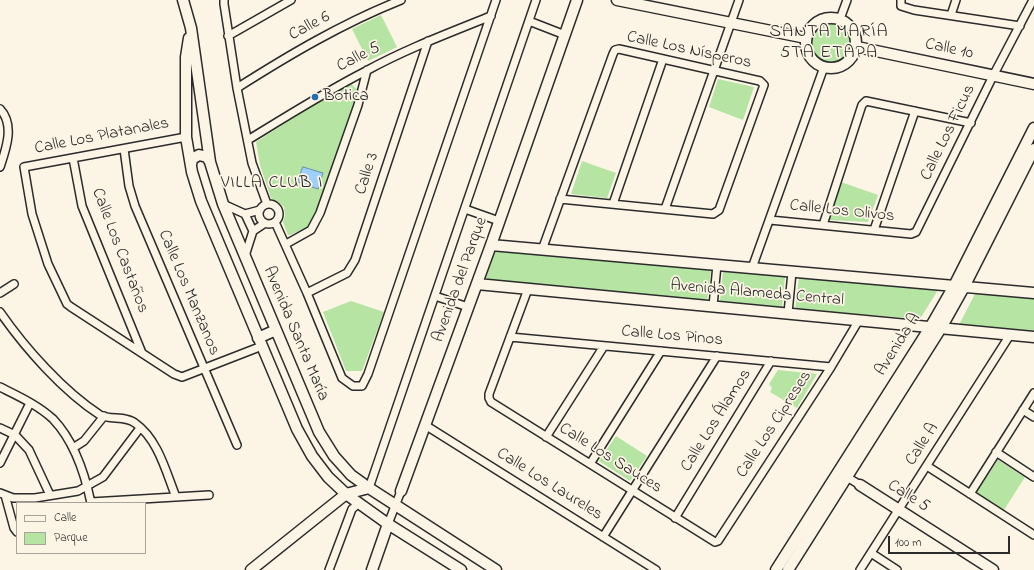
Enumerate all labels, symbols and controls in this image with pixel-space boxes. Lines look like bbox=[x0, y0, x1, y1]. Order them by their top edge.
street label: Calle 6 bbox=[286, 8, 334, 46]
district label: SANTA MARÍA 5TA ETAPA bbox=[770, 22, 888, 64]
street label: Calle Los Nísperos bbox=[625, 28, 753, 74]
street label: Calle 10 bbox=[923, 35, 975, 65]
street label: Calle 5 bbox=[334, 39, 384, 77]
street label: Calle Los Ficus bbox=[917, 82, 981, 184]
place label: Botica bbox=[323, 87, 369, 107]
marker: Botica bbox=[310, 92, 320, 102]
street label: Calle Los Platanales bbox=[33, 114, 171, 160]
street label: Calle 3 bbox=[352, 150, 384, 198]
district label: VILLA CLUB I bbox=[221, 173, 323, 195]
street label: Calle Los Castaños bbox=[86, 186, 152, 316]
street label: Calle Los Olivos bbox=[789, 196, 895, 228]
street label: Avenida del Parque bbox=[429, 215, 493, 345]
street label: Calle Los Manzanos bbox=[152, 227, 224, 359]
street label: Avenida Santa María bbox=[257, 264, 333, 404]
street label: Avenida Alameda Central bbox=[669, 276, 845, 312]
street label: Avenida A bbox=[872, 310, 926, 380]
street label: Calle Los Pinos bbox=[620, 322, 724, 352]
street label: Calle Los Álamos bbox=[677, 366, 757, 476]
street label: Calle Los Cipreses bbox=[733, 368, 817, 482]
street label: Calle Los Sauces bbox=[555, 419, 665, 499]
street label: Calle A bbox=[902, 420, 944, 470]
street label: Calle Los Laureles bbox=[492, 444, 606, 526]
street label: Calle 5 bbox=[883, 476, 933, 518]
legend bbox=[16, 502, 146, 554]
text: Calle bbox=[54, 509, 76, 527]
scale bar bbox=[890, 528, 1012, 554]
text: Parque bbox=[54, 529, 88, 547]
text: 100 m bbox=[895, 534, 922, 552]

